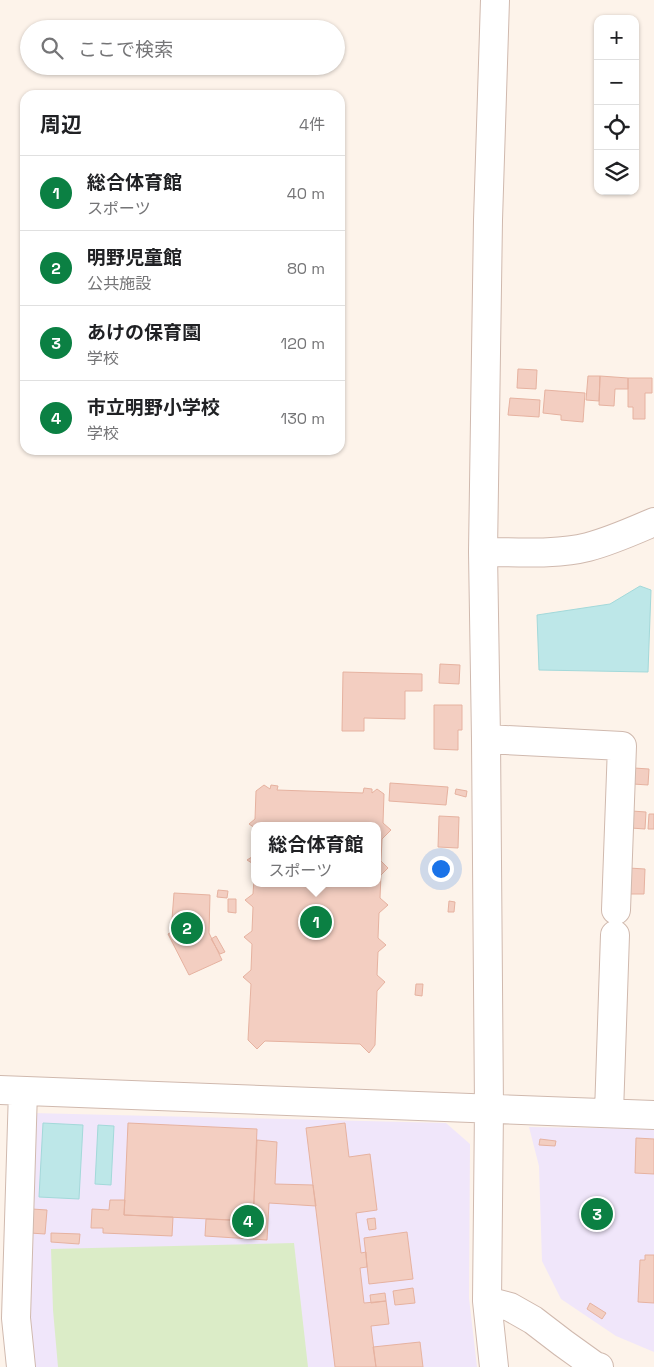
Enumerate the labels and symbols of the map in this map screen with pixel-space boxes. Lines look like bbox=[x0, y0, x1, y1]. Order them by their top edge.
your location bbox=[428, 856, 454, 882]
pin: 1 bbox=[300, 903, 332, 941]
pin: 2 bbox=[171, 909, 203, 947]
pin: 3 bbox=[581, 1195, 613, 1233]
pin: 4 bbox=[232, 1202, 264, 1240]

